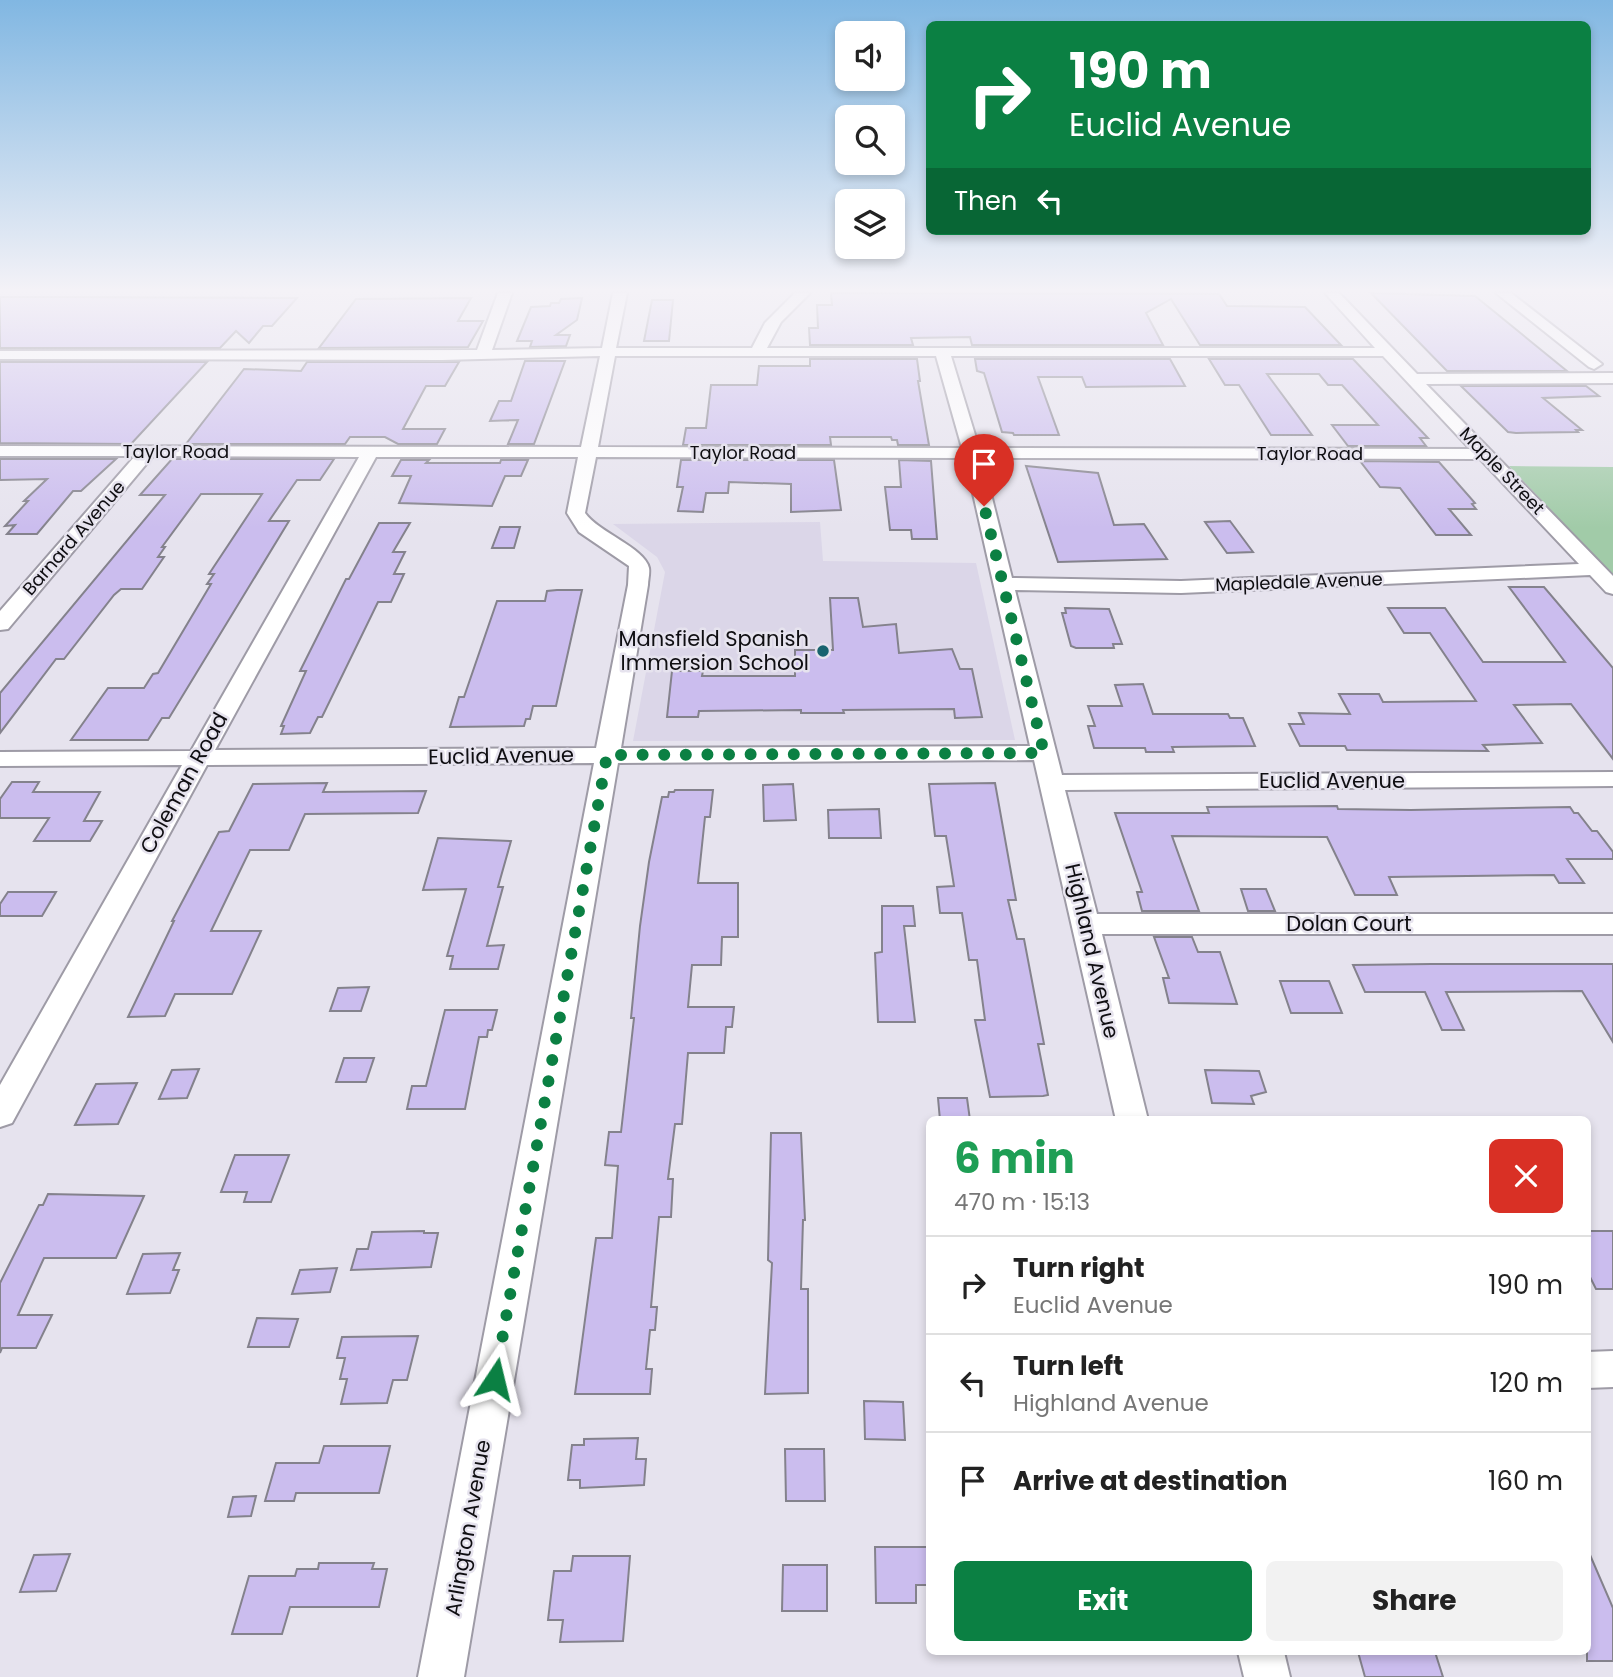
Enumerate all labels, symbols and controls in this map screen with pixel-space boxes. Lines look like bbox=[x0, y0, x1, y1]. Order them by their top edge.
map controls bbox=[835, 21, 905, 259]
button: sound bbox=[835, 21, 905, 91]
text: 190 m bbox=[1069, 37, 1212, 105]
icon: right bbox=[954, 49, 1045, 140]
text: Euclid Avenue bbox=[1069, 102, 1291, 147]
button: search bbox=[835, 105, 905, 175]
icon: left bbox=[1031, 182, 1069, 220]
text: Then bbox=[954, 183, 1017, 219]
button: layers bbox=[835, 189, 905, 259]
street label: Maple Street bbox=[1454, 421, 1551, 520]
pin bbox=[954, 434, 1014, 506]
street label: Taylor Road bbox=[123, 439, 229, 464]
street label: Taylor Road bbox=[690, 440, 796, 465]
street label: Taylor Road bbox=[1257, 441, 1363, 466]
icon: arrive bbox=[965, 445, 1003, 483]
street label: Barnard Avenue bbox=[17, 475, 131, 601]
street label: Mapledale Avenue bbox=[1215, 566, 1383, 597]
place label: Mansfield Spanish Immersion School bbox=[619, 624, 809, 677]
marker: Mansfield Spanish Immersion School bbox=[815, 643, 831, 659]
street label: Coleman Road bbox=[133, 707, 234, 859]
street label: Euclid Avenue bbox=[428, 740, 574, 771]
street label: Euclid Avenue bbox=[1259, 766, 1405, 795]
street label: Highland Avenue bbox=[1058, 861, 1127, 1041]
street label: Dolan Court bbox=[1286, 909, 1412, 938]
text: 6 min bbox=[954, 1129, 1075, 1188]
button: close bbox=[1489, 1139, 1563, 1213]
text: 470 m · 15:13 bbox=[954, 1186, 1090, 1218]
text: Turn right bbox=[1013, 1250, 1145, 1286]
icon: right bbox=[954, 1266, 992, 1304]
text: 190 m bbox=[1488, 1267, 1563, 1303]
text: Euclid Avenue bbox=[1013, 1289, 1173, 1321]
position arrow bbox=[458, 1342, 532, 1416]
text: Turn left bbox=[1013, 1348, 1124, 1384]
icon: left bbox=[954, 1364, 992, 1402]
text: 120 m bbox=[1490, 1365, 1563, 1401]
text: Highland Avenue bbox=[1013, 1387, 1209, 1419]
street label: Arlington Avenue bbox=[438, 1437, 497, 1619]
icon: arrive bbox=[954, 1462, 992, 1500]
text: Arrive at destination bbox=[1013, 1463, 1288, 1499]
text: 160 m bbox=[1488, 1463, 1563, 1499]
button: Exit bbox=[954, 1561, 1252, 1641]
button: Share bbox=[1266, 1561, 1563, 1641]

